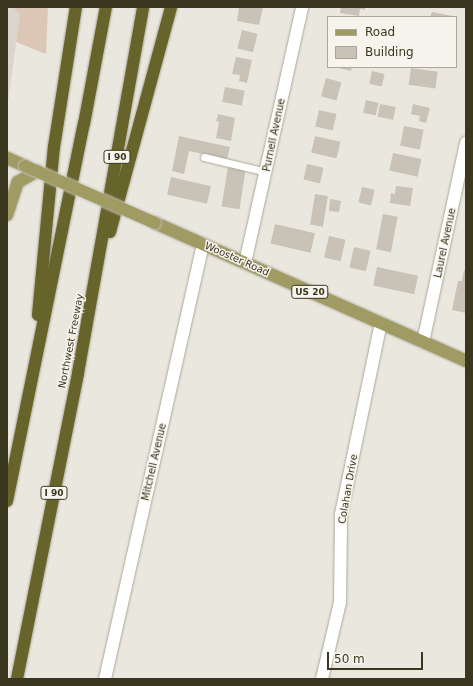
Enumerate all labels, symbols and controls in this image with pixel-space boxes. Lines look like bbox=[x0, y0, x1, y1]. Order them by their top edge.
legend bbox=[327, 16, 457, 68]
text: Road bbox=[365, 25, 395, 39]
text: Building bbox=[365, 45, 414, 59]
street label: Purnell Avenue bbox=[260, 97, 288, 173]
road number: I 90 bbox=[103, 150, 131, 164]
street label: Laurel Avenue bbox=[432, 207, 458, 279]
street label: Wooster Road bbox=[203, 239, 271, 279]
road number: US 20 bbox=[291, 285, 329, 299]
street label: Northwest Freeway bbox=[56, 293, 86, 389]
street label: Mitchell Avenue bbox=[139, 422, 169, 502]
street label: Colahan Drive bbox=[336, 453, 360, 525]
road number: I 90 bbox=[40, 486, 68, 500]
scale bar bbox=[329, 644, 425, 670]
text: 50 m bbox=[334, 652, 365, 666]

